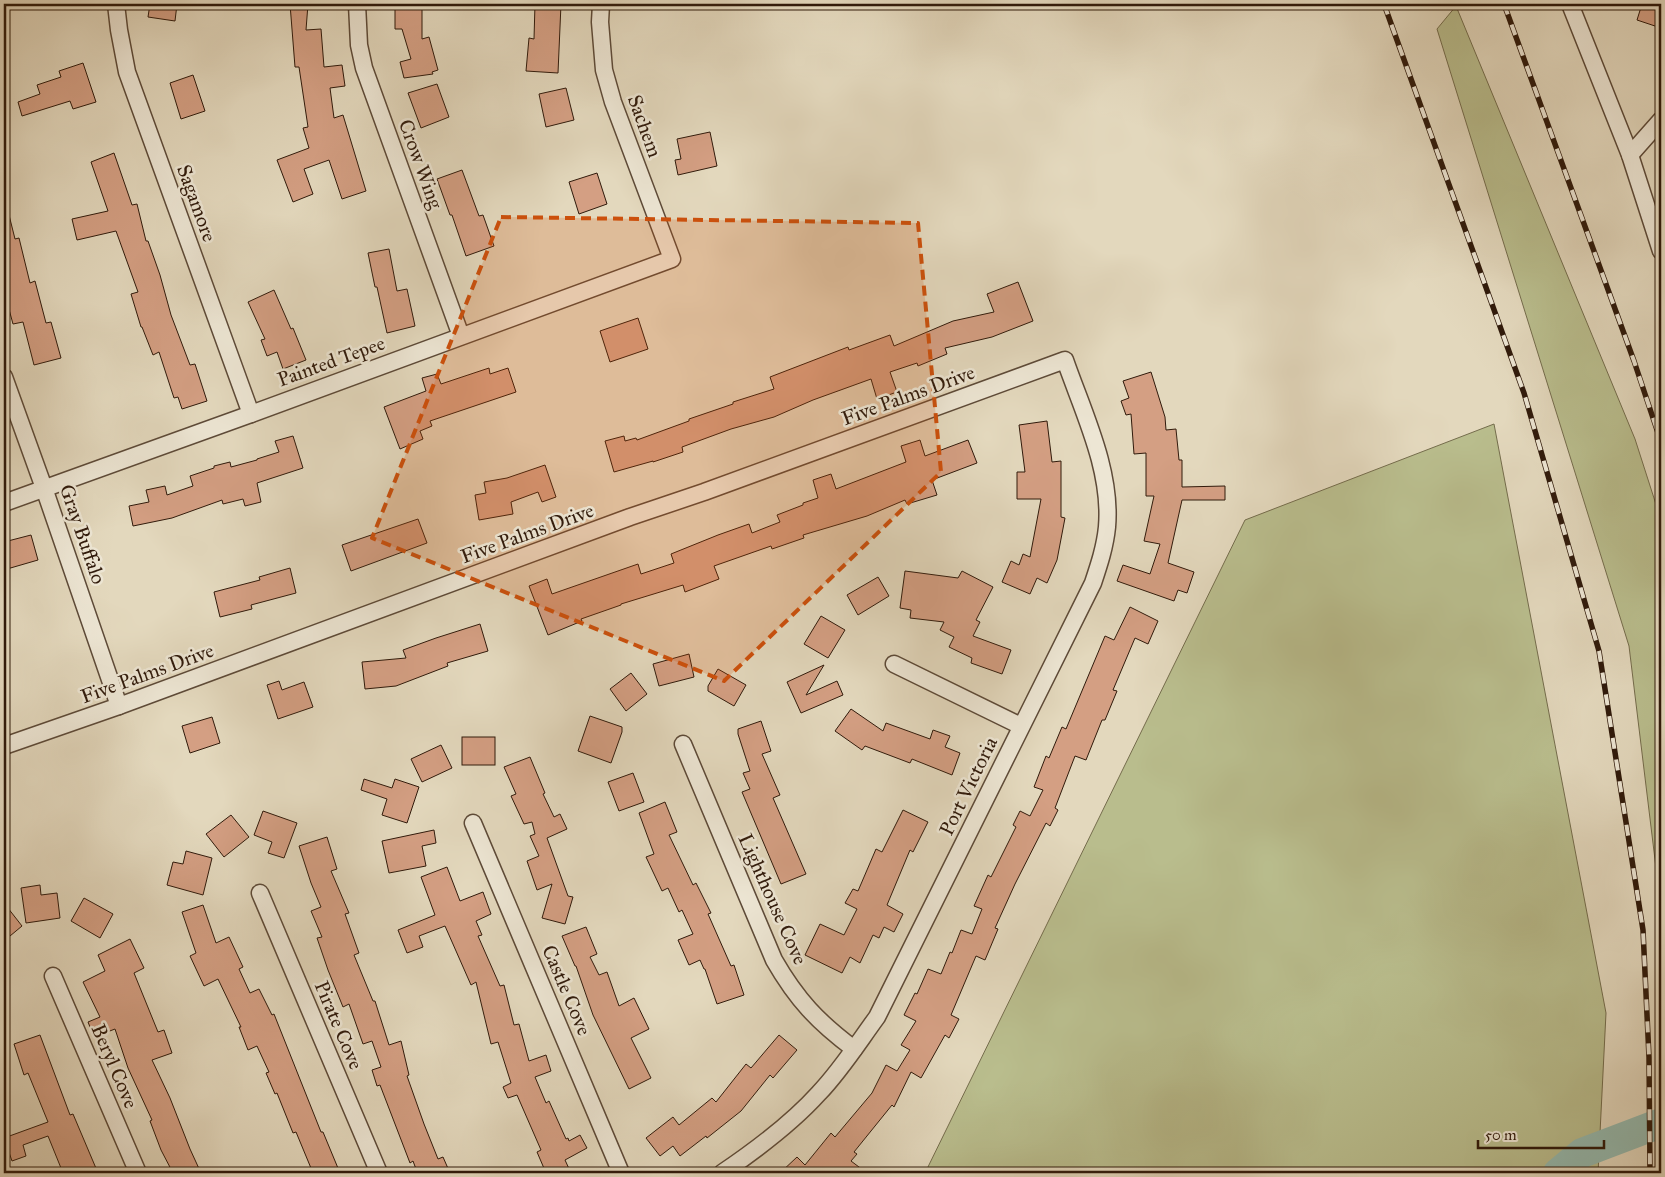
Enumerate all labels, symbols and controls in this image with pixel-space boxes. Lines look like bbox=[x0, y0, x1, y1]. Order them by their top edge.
street label: Sachem bbox=[623, 92, 667, 161]
street label: Crow Wing bbox=[393, 116, 448, 213]
street label: Sagamore bbox=[171, 161, 222, 245]
street label: Painted Tepee bbox=[274, 330, 388, 392]
street label: Five Palms Drive bbox=[838, 360, 978, 430]
street label: Gray Buffalo bbox=[55, 481, 111, 587]
street label: Five Palms Drive bbox=[457, 498, 597, 568]
street label: Five Palms Drive bbox=[77, 638, 217, 708]
street label: Port Victoria bbox=[934, 732, 1002, 839]
street label: Lighthouse Cove bbox=[732, 830, 813, 969]
street label: Castle Cove bbox=[537, 941, 597, 1039]
street label: Pirate Cove bbox=[310, 977, 368, 1073]
street label: Beryl Cove bbox=[86, 1020, 144, 1112]
scale bar bbox=[1478, 1117, 1604, 1149]
text: 50 m bbox=[1485, 1126, 1517, 1144]

